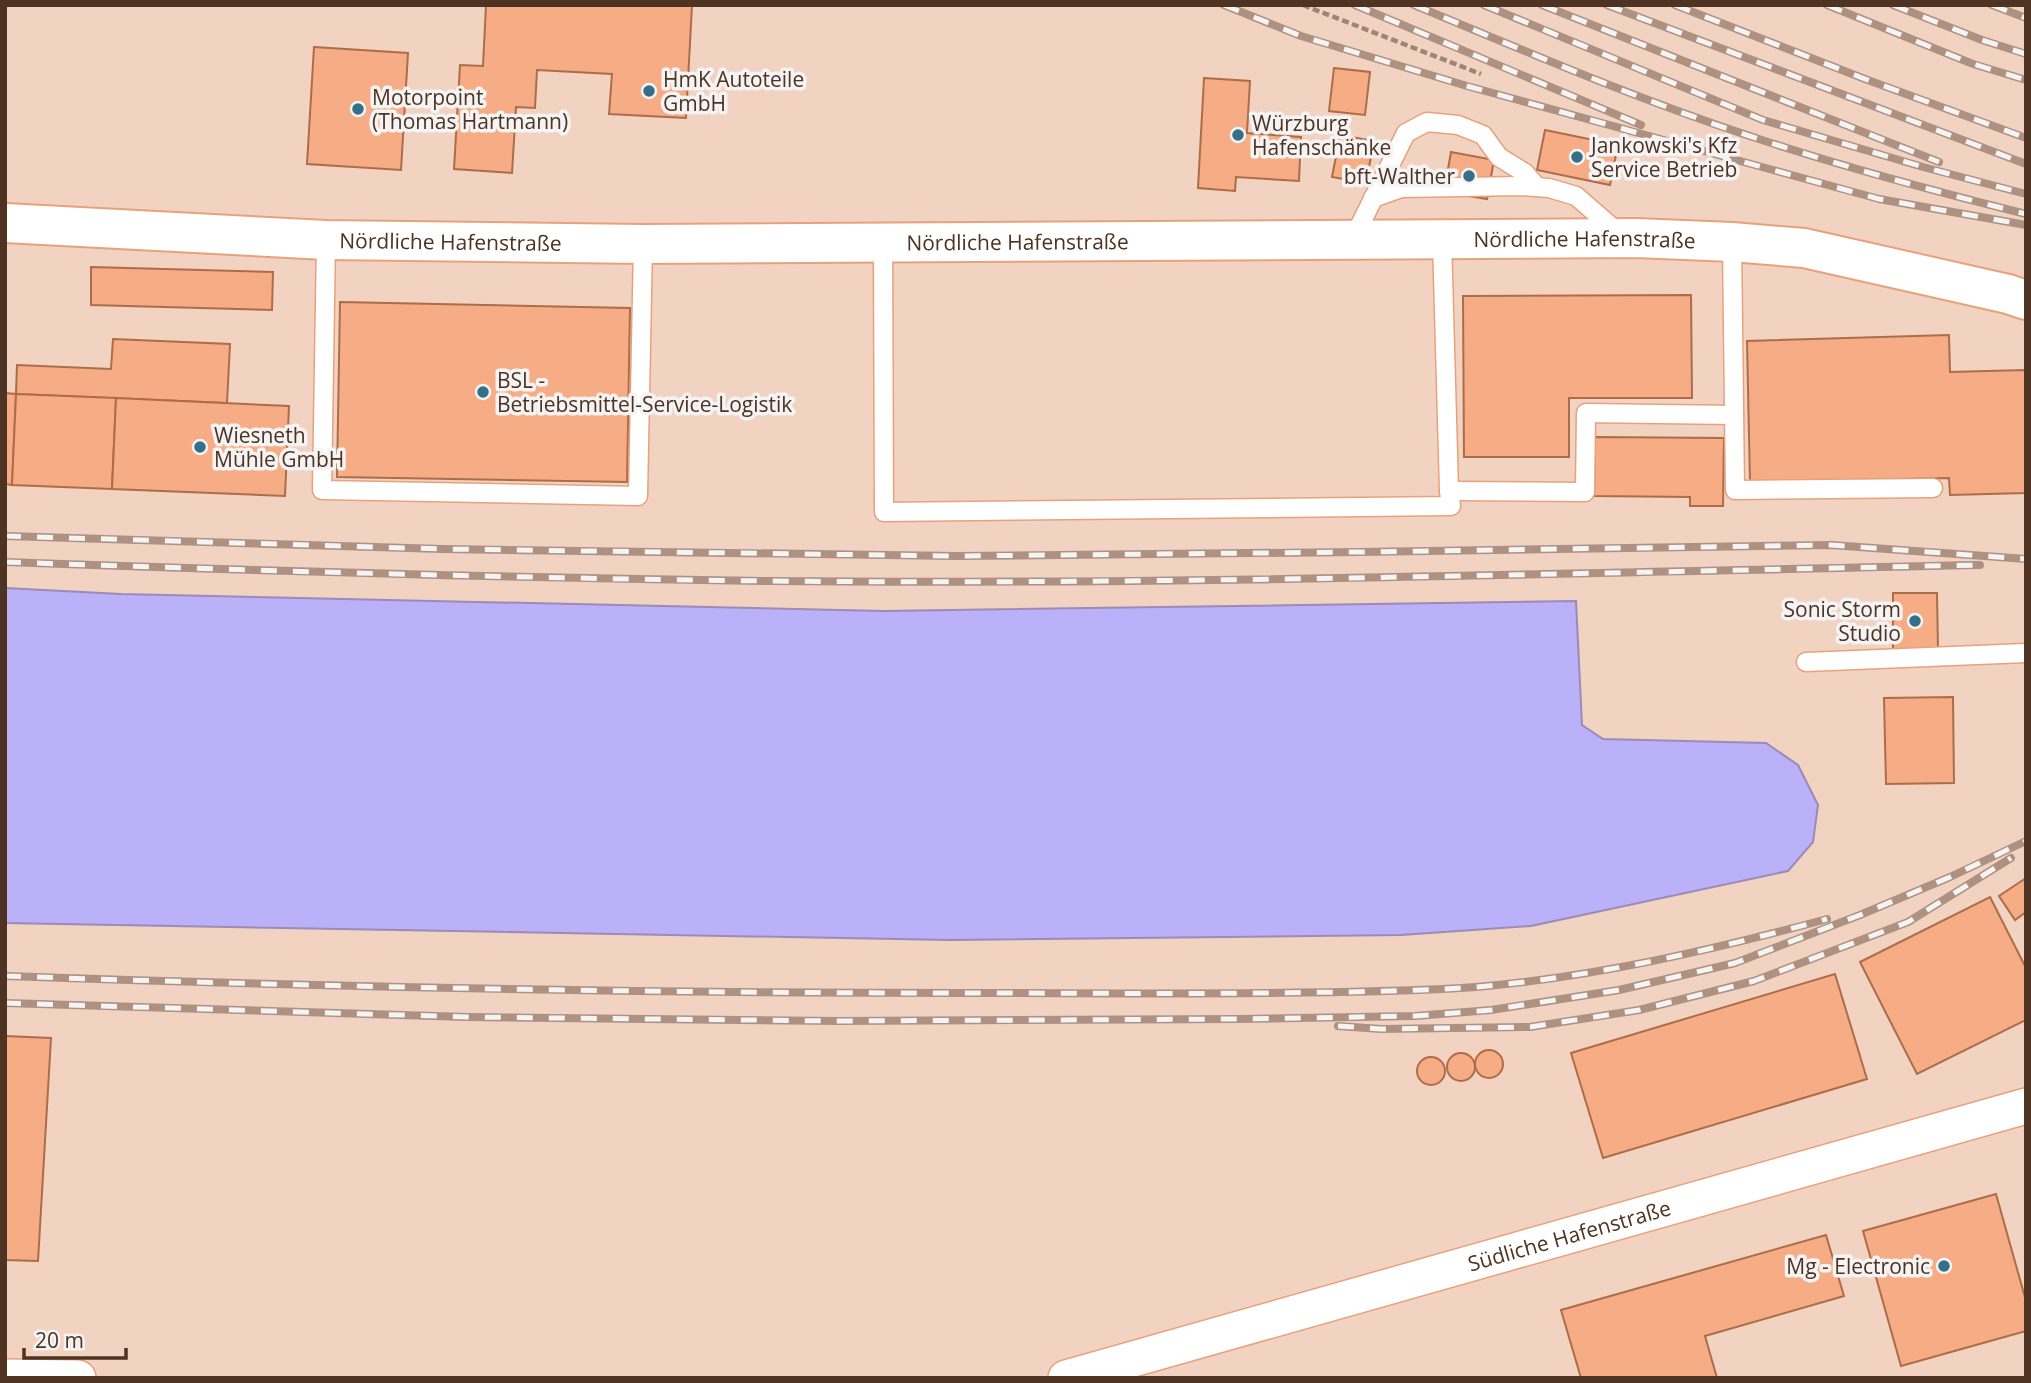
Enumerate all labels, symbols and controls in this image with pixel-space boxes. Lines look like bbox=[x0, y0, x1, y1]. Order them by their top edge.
place label: HmK Autoteile GmbH bbox=[663, 65, 804, 117]
place label: Motorpoint (Thomas Hartmann) bbox=[372, 83, 568, 135]
marker: HmK Autoteile GmbH bbox=[641, 83, 657, 99]
marker: Motorpoint (Thomas Hartmann) bbox=[350, 101, 366, 117]
place label: Würzburg Hafenschänke bbox=[1252, 109, 1391, 161]
marker: Würzburg Hafenschänke bbox=[1230, 127, 1246, 143]
place label: Jankowski's Kfz Service Betrieb bbox=[1589, 131, 1737, 183]
marker: Jankowski's Kfz Service Betrieb bbox=[1569, 149, 1585, 165]
place label: bft-Walther bbox=[1344, 162, 1455, 190]
marker: bft-Walther bbox=[1461, 168, 1477, 184]
street label: Nördliche Hafenstraße bbox=[1473, 224, 1696, 254]
street label: Nördliche Hafenstraße bbox=[339, 226, 562, 257]
street label: Nördliche Hafenstraße bbox=[906, 227, 1129, 256]
place label: BSL - Betriebsmittel-Service-Logistik bbox=[497, 366, 792, 418]
marker: BSL - Betriebsmittel-Service-Logistik bbox=[475, 384, 491, 400]
place label: Wiesneth Mühle GmbH bbox=[214, 421, 344, 473]
marker: Wiesneth Mühle GmbH bbox=[192, 439, 208, 455]
place label: Sonic Storm Studio bbox=[1784, 595, 1901, 647]
marker: Sonic Storm Studio bbox=[1907, 613, 1923, 629]
street label: Südliche Hafenstraße bbox=[1465, 1193, 1674, 1277]
place label: Mg - Electronic bbox=[1786, 1252, 1930, 1280]
marker: Mg - Electronic bbox=[1936, 1258, 1952, 1274]
scale bar bbox=[24, 1316, 126, 1360]
text: 20 m bbox=[35, 1326, 84, 1354]

